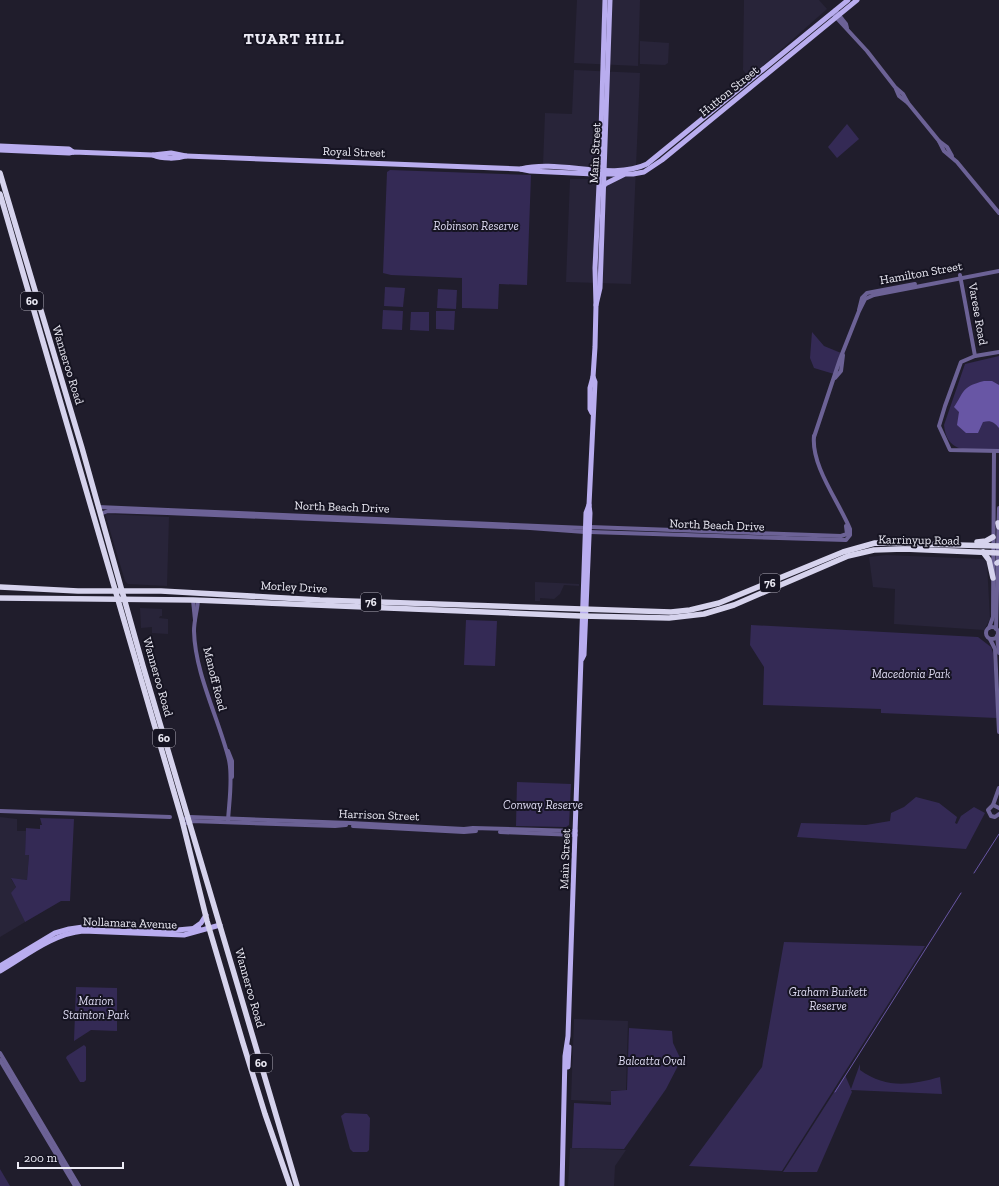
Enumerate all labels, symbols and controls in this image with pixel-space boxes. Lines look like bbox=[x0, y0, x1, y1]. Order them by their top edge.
district label: TUART HILL bbox=[243, 29, 345, 48]
street label: Hutton Street bbox=[697, 63, 762, 119]
street label: Main Street bbox=[586, 122, 604, 184]
street label: Royal Street bbox=[322, 144, 386, 160]
park label: Robinson Reserve bbox=[433, 219, 519, 233]
street label: Hamilton Street bbox=[879, 259, 964, 287]
street label: Varese Road bbox=[965, 281, 990, 347]
road number: 60 bbox=[21, 292, 43, 310]
street label: Wanneroo Road bbox=[49, 324, 87, 407]
street label: North Beach Drive bbox=[294, 498, 390, 516]
street label: North Beach Drive bbox=[669, 516, 765, 534]
street label: Karrinyup Road bbox=[878, 532, 960, 548]
road number: 76 bbox=[760, 574, 780, 592]
street label: Morley Drive bbox=[260, 578, 328, 596]
road number: 76 bbox=[361, 593, 381, 611]
street label: Wanneroo Road bbox=[140, 636, 176, 719]
street label: Manoff Road bbox=[200, 646, 230, 713]
park label: Macedonia Park bbox=[872, 667, 951, 681]
road number: 60 bbox=[153, 729, 175, 747]
park label: Conway Reserve bbox=[503, 798, 583, 812]
street label: Harrison Street bbox=[338, 807, 420, 823]
street label: Main Street bbox=[557, 828, 573, 890]
street label: Nollamara Avenue bbox=[83, 914, 178, 932]
street label: Wanneroo Road bbox=[232, 947, 268, 1030]
park label: Graham Burkett Reserve bbox=[789, 985, 867, 1013]
park label: Marion Stainton Park bbox=[63, 994, 130, 1022]
road number: 60 bbox=[250, 1054, 272, 1072]
park label: Balcatta Oval bbox=[618, 1054, 686, 1068]
scale bar bbox=[18, 1144, 123, 1170]
text: 200 m bbox=[24, 1151, 58, 1165]

